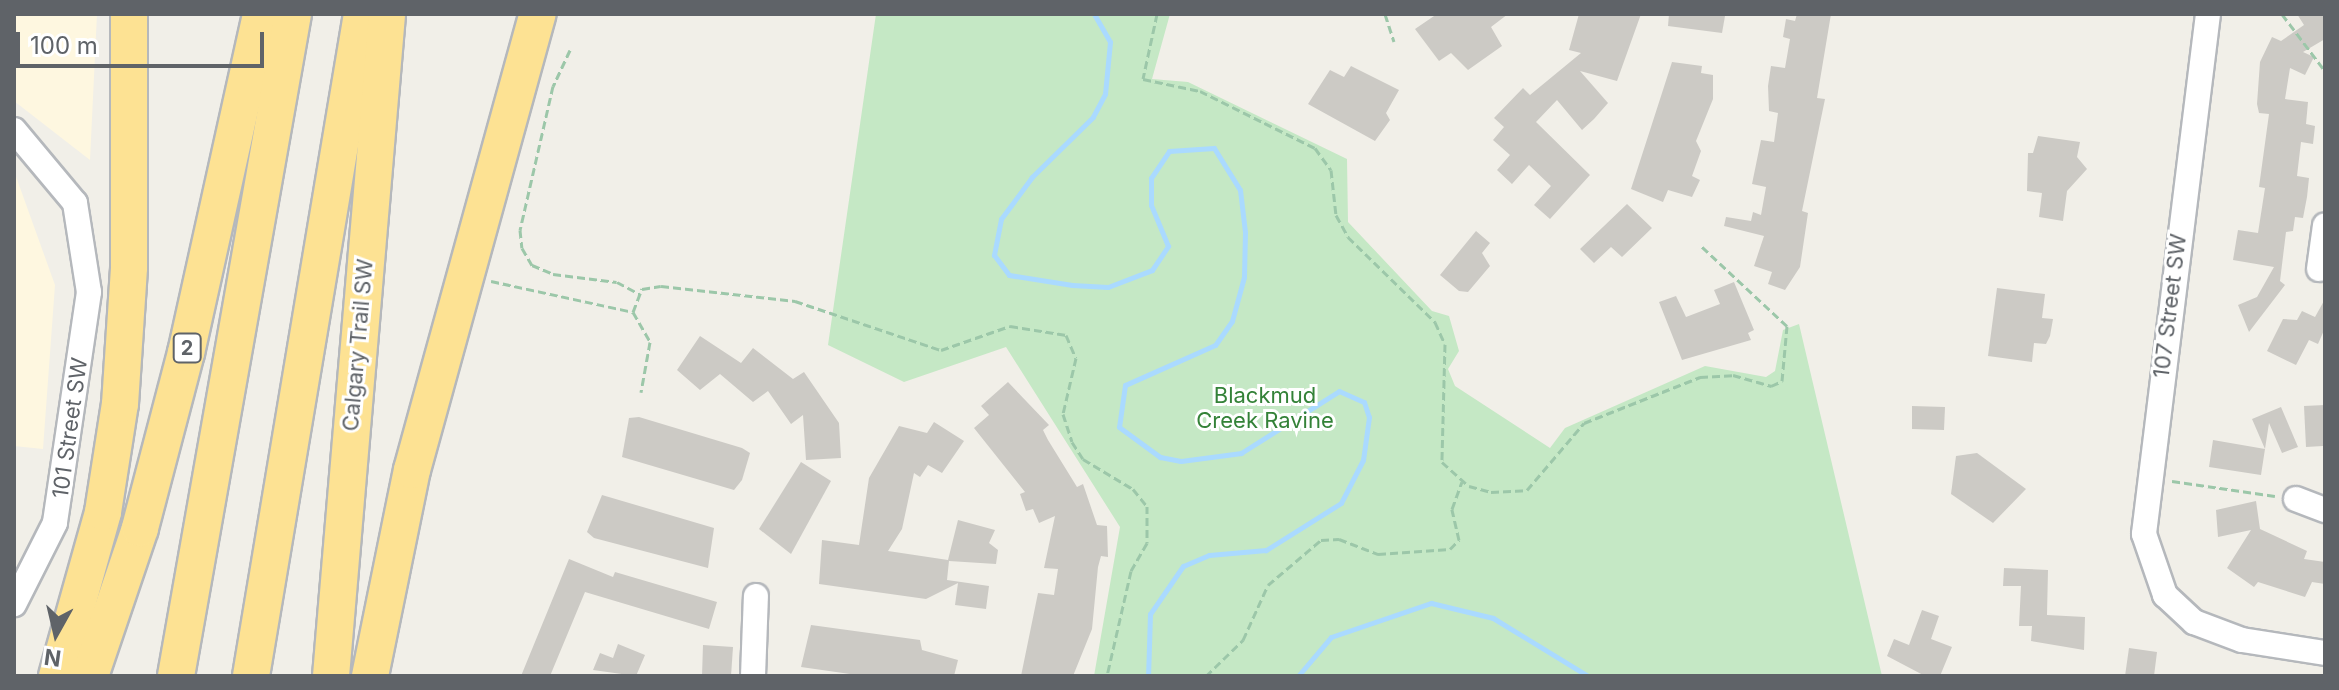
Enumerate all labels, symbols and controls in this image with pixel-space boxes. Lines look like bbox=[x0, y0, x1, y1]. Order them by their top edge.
scale bar bbox=[20, 16, 268, 66]
text: 100 m bbox=[30, 31, 98, 60]
street label: 107 Street SW bbox=[2148, 232, 2192, 380]
street label: Calgary Trail SW bbox=[337, 258, 379, 432]
road number: 2 bbox=[171, 332, 203, 364]
street label: 101 Street SW bbox=[47, 356, 93, 500]
park label: Blackmud Creek Ravine bbox=[1196, 382, 1334, 434]
north arrow bbox=[16, 594, 96, 674]
text: N bbox=[43, 644, 63, 672]

